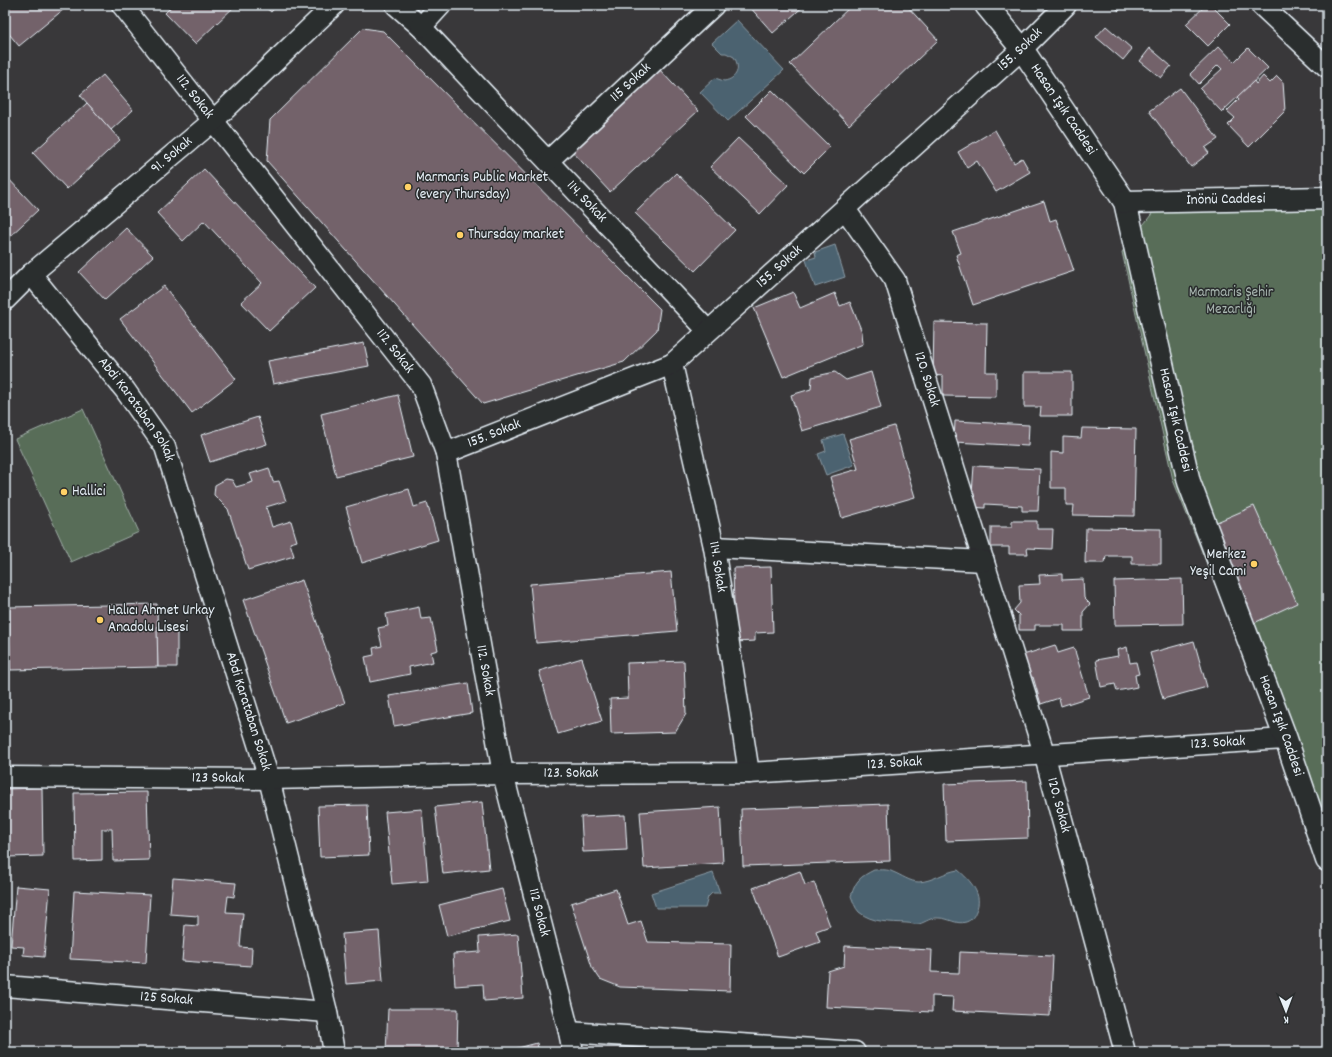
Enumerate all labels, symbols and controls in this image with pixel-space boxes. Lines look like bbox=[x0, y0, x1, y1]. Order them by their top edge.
street label: 155. Sokak bbox=[993, 23, 1048, 77]
street label: 115 Sokak bbox=[605, 58, 657, 108]
street label: Hasan Işık Caddesi bbox=[1024, 59, 1102, 160]
street label: 112. Sokak bbox=[170, 70, 219, 124]
street label: 91. Sokak bbox=[146, 131, 198, 180]
place label: Marmaris Public Market (every Thursday) bbox=[416, 167, 548, 206]
street label: 114. Sokak bbox=[561, 176, 612, 228]
marker: Marmaris Public Market (every Thursday) bbox=[403, 182, 413, 192]
street label: İnönü Caddesi bbox=[1186, 188, 1266, 212]
place label: Thursday market bbox=[468, 224, 564, 246]
marker: Thursday market bbox=[455, 230, 465, 240]
street label: 155. Sokak bbox=[752, 240, 808, 294]
park label: Marmaris Şehir Mezarlığı bbox=[1189, 282, 1274, 321]
street label: 112. Sokak bbox=[370, 324, 419, 379]
street label: 120. Sokak bbox=[907, 349, 945, 410]
street label: Abdi Karataban Sokak bbox=[92, 353, 180, 465]
street label: Hasan Işık Caddesi bbox=[1152, 366, 1197, 475]
street label: 155. Sokak bbox=[464, 413, 524, 454]
place label: Hallici bbox=[72, 481, 106, 503]
marker: Hallici bbox=[59, 487, 69, 497]
street label: 114. Sokak bbox=[702, 539, 732, 594]
place label: Merkez Yeşil Cami bbox=[1190, 544, 1246, 583]
marker: Merkez Yeşil Cami bbox=[1249, 559, 1259, 569]
place label: Halıcı Ahmet Urkay Anadolu Lisesi bbox=[108, 600, 215, 639]
marker: Halıcı Ahmet Urkay Anadolu Lisesi bbox=[95, 615, 105, 625]
street label: 112. Sokak bbox=[469, 643, 500, 698]
street label: Abdi Karataban Sokak bbox=[219, 649, 277, 774]
street label: Hasan Işık Caddesi bbox=[1252, 672, 1309, 780]
street label: 123. Sokak bbox=[1190, 731, 1246, 756]
street label: 123. Sokak bbox=[866, 751, 923, 776]
street label: 123. Sokak bbox=[543, 763, 599, 785]
street label: 123 Sokak bbox=[192, 767, 244, 790]
street label: 120. Sokak bbox=[1040, 775, 1076, 836]
street label: 112 Sokak bbox=[522, 886, 555, 939]
street label: 125 Sokak bbox=[139, 986, 194, 1012]
north arrow bbox=[1266, 991, 1306, 1031]
text: K bbox=[1283, 1011, 1289, 1027]

